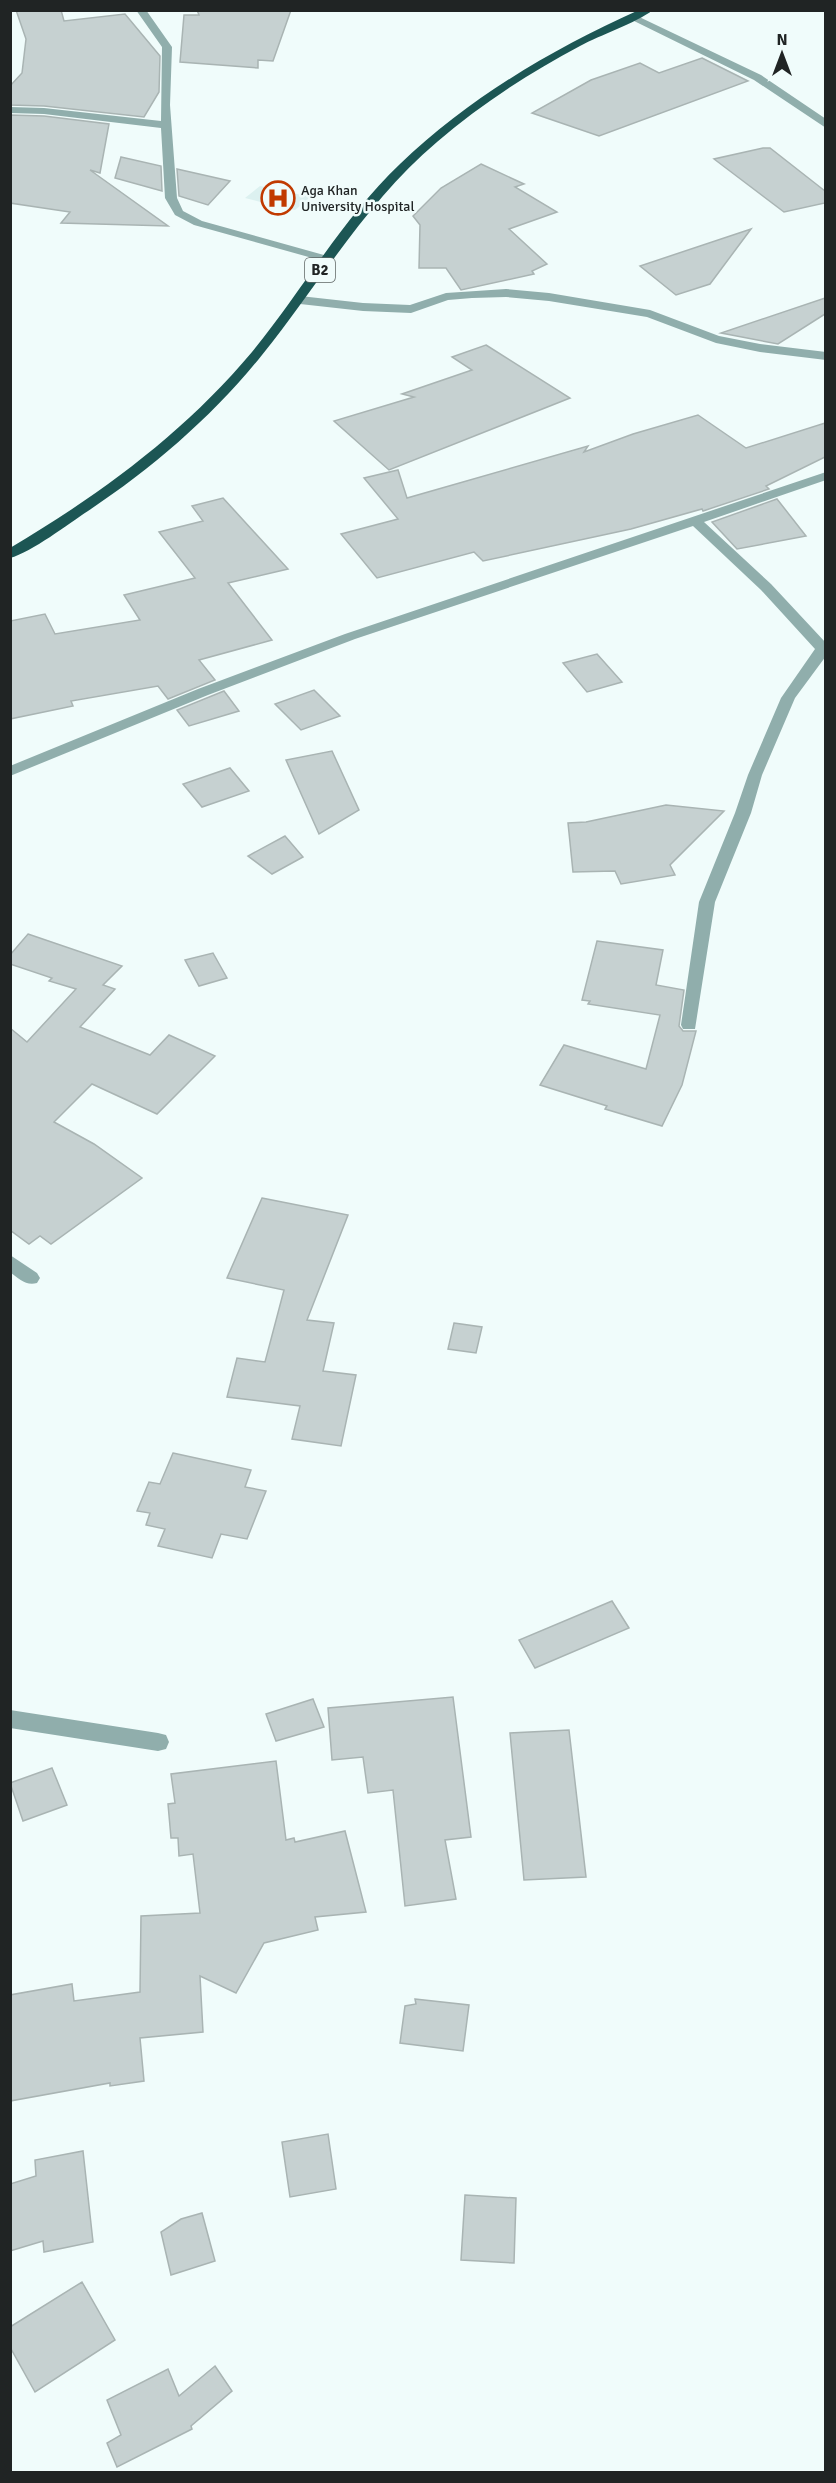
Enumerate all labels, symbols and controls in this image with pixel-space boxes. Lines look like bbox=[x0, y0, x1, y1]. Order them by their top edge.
north arrow bbox=[752, 24, 812, 84]
text: N bbox=[776, 30, 788, 50]
hospital icon: Aga Khan University Hospital bbox=[260, 180, 296, 216]
place label: Aga Khan University Hospital bbox=[301, 182, 415, 215]
road number: B2 bbox=[305, 258, 335, 282]

